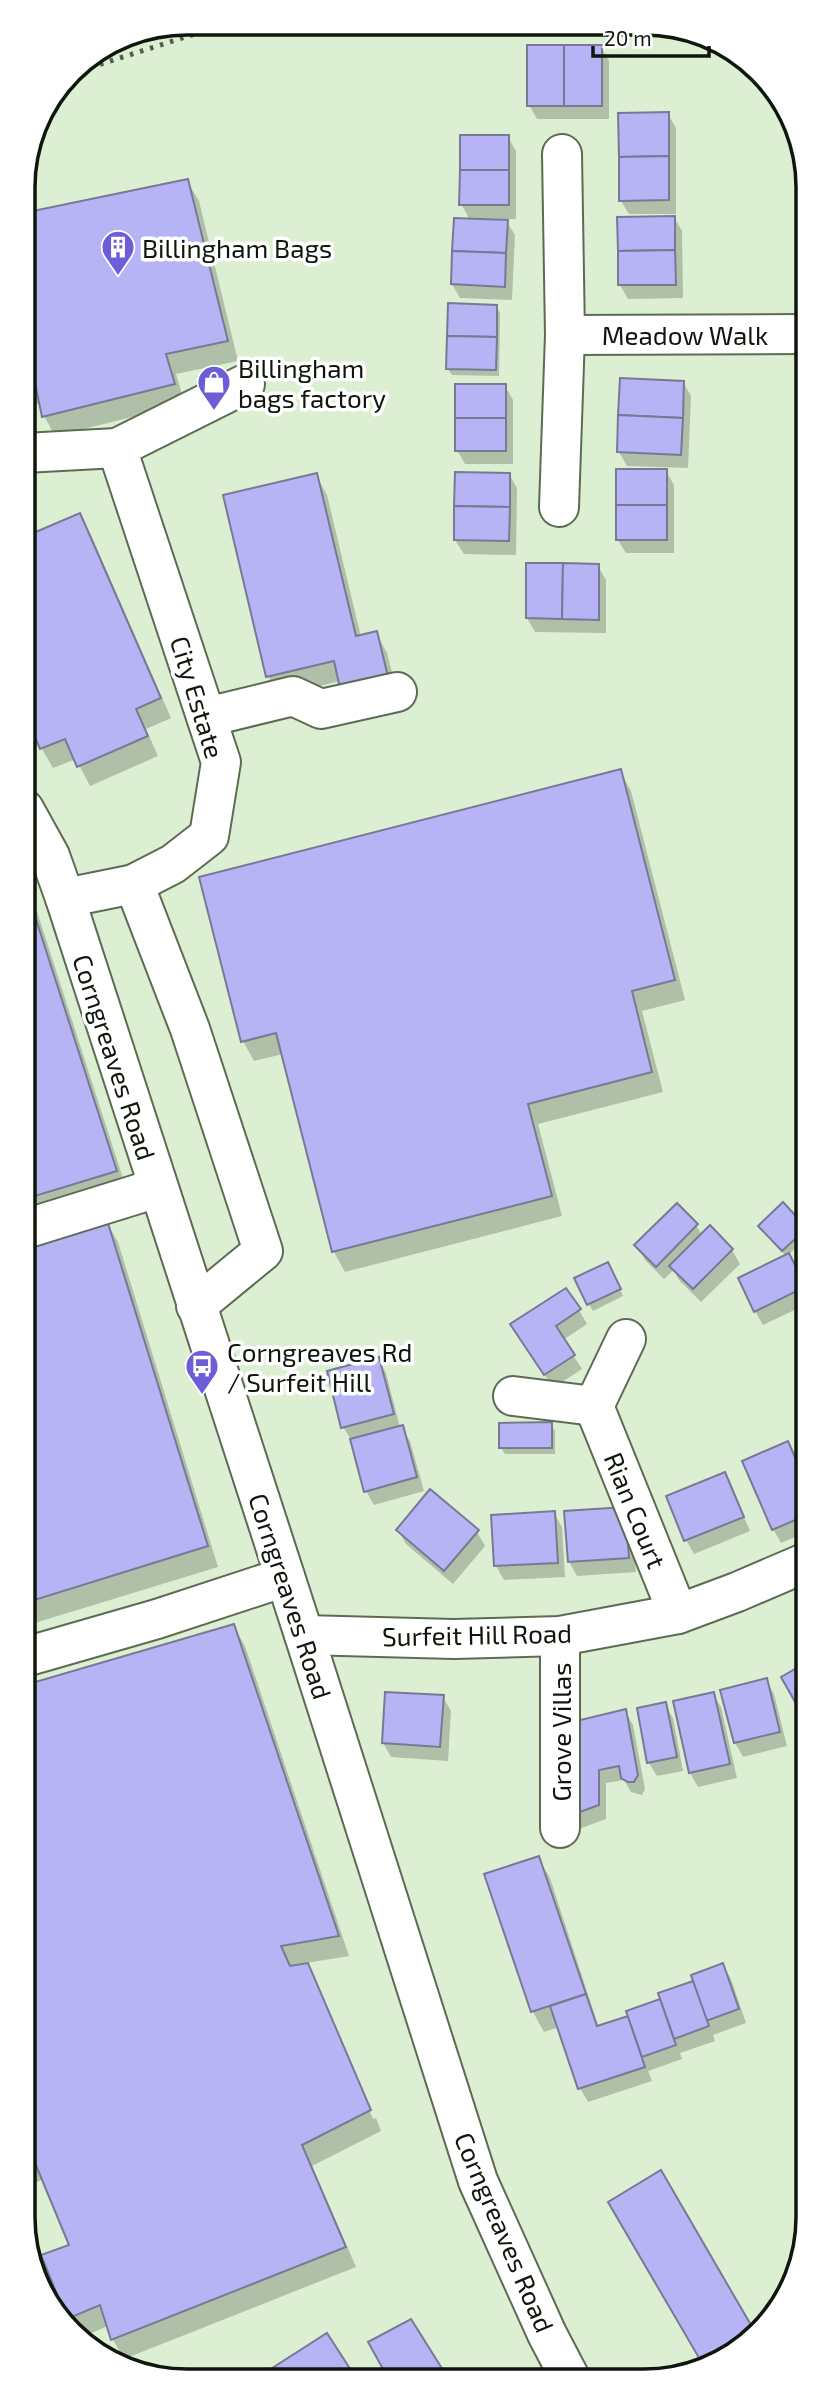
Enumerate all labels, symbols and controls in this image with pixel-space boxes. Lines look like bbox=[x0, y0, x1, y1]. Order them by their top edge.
scale bar bbox=[593, 14, 708, 58]
text: 20 m bbox=[604, 25, 652, 50]
building icon: Billingham Bags bbox=[99, 228, 137, 277]
place label: Billingham Bags bbox=[142, 232, 332, 263]
street label: Meadow Walk bbox=[602, 319, 768, 350]
place label: Billingham bags factory bbox=[238, 352, 386, 413]
shop icon: Billingham bags factory bbox=[195, 363, 233, 412]
street label: City Estate bbox=[165, 632, 231, 762]
street label: Corngreaves Road bbox=[67, 950, 163, 1164]
place label: Corngreaves Rd / Surfeit Hill bbox=[227, 1336, 413, 1397]
bus stop icon: Corngreaves Rd / Surfeit Hill bbox=[183, 1347, 221, 1396]
street label: Rian Court bbox=[599, 1447, 673, 1573]
street label: Corngreaves Road bbox=[243, 1489, 339, 1703]
street label: Surfeit Hill Road bbox=[382, 1617, 572, 1651]
street label: Grove Villas bbox=[545, 1663, 576, 1802]
street label: Corngreaves Road bbox=[449, 2127, 561, 2337]

